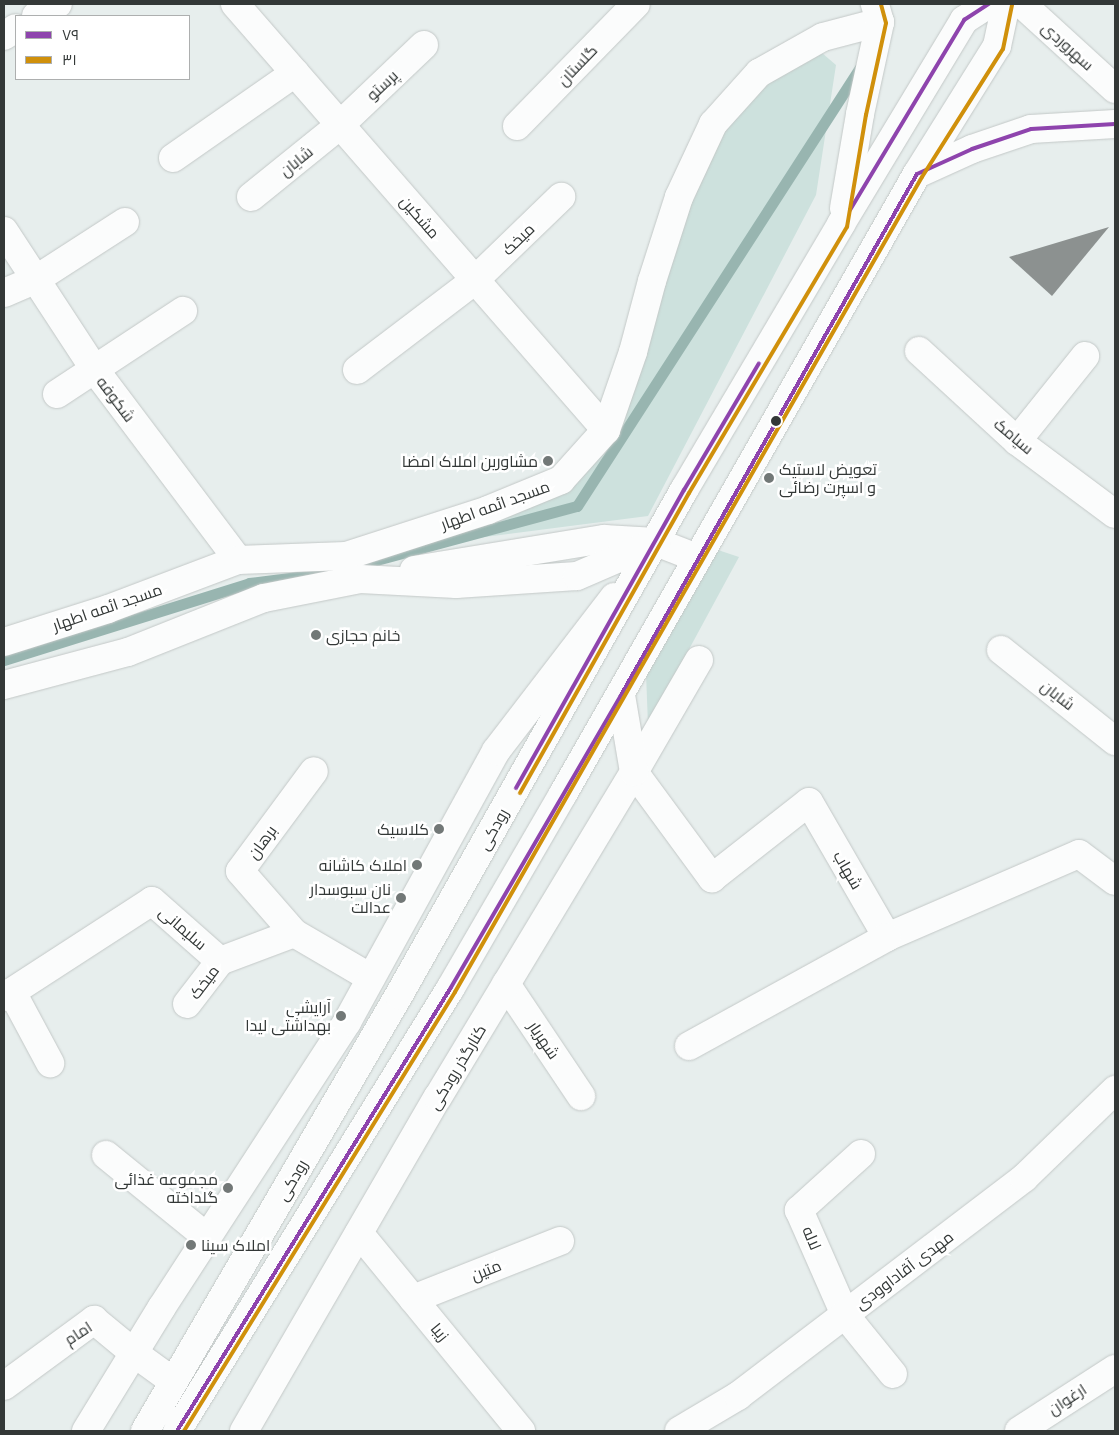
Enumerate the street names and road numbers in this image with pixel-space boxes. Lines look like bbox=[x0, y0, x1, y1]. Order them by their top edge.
street label: سهروردی bbox=[1038, 18, 1098, 74]
street label: گلستان bbox=[553, 41, 601, 89]
street label: پرستو bbox=[362, 66, 402, 104]
street label: شایان bbox=[275, 142, 317, 180]
street label: مشکین bbox=[396, 192, 444, 242]
street label: میخک bbox=[498, 219, 538, 259]
street label: شکوفه bbox=[93, 372, 139, 426]
street label: سیامک bbox=[990, 414, 1038, 458]
street label: مسجد ائمه اطهار bbox=[438, 476, 552, 534]
street label: مسجد ائمه اطهار bbox=[50, 579, 164, 635]
street label: شایان bbox=[1037, 676, 1079, 714]
street label: رودکی bbox=[474, 805, 512, 853]
street label: برهان bbox=[243, 821, 281, 863]
street label: شهاب bbox=[829, 847, 867, 893]
street label: سلیمانی bbox=[155, 902, 211, 954]
street label: میخک bbox=[185, 961, 223, 1003]
street label: شهریار bbox=[524, 1017, 564, 1063]
street label: کنارگذر رودکی bbox=[424, 1021, 490, 1113]
street label: رودکی bbox=[272, 1156, 312, 1204]
street label: لاله bbox=[798, 1223, 826, 1253]
street label: مهدی آقاداوودی bbox=[851, 1227, 957, 1313]
street label: متین bbox=[468, 1255, 504, 1285]
street label: امام bbox=[60, 1317, 96, 1349]
street label: زیبا bbox=[427, 1319, 453, 1345]
street label: ارغوان bbox=[1044, 1379, 1090, 1419]

